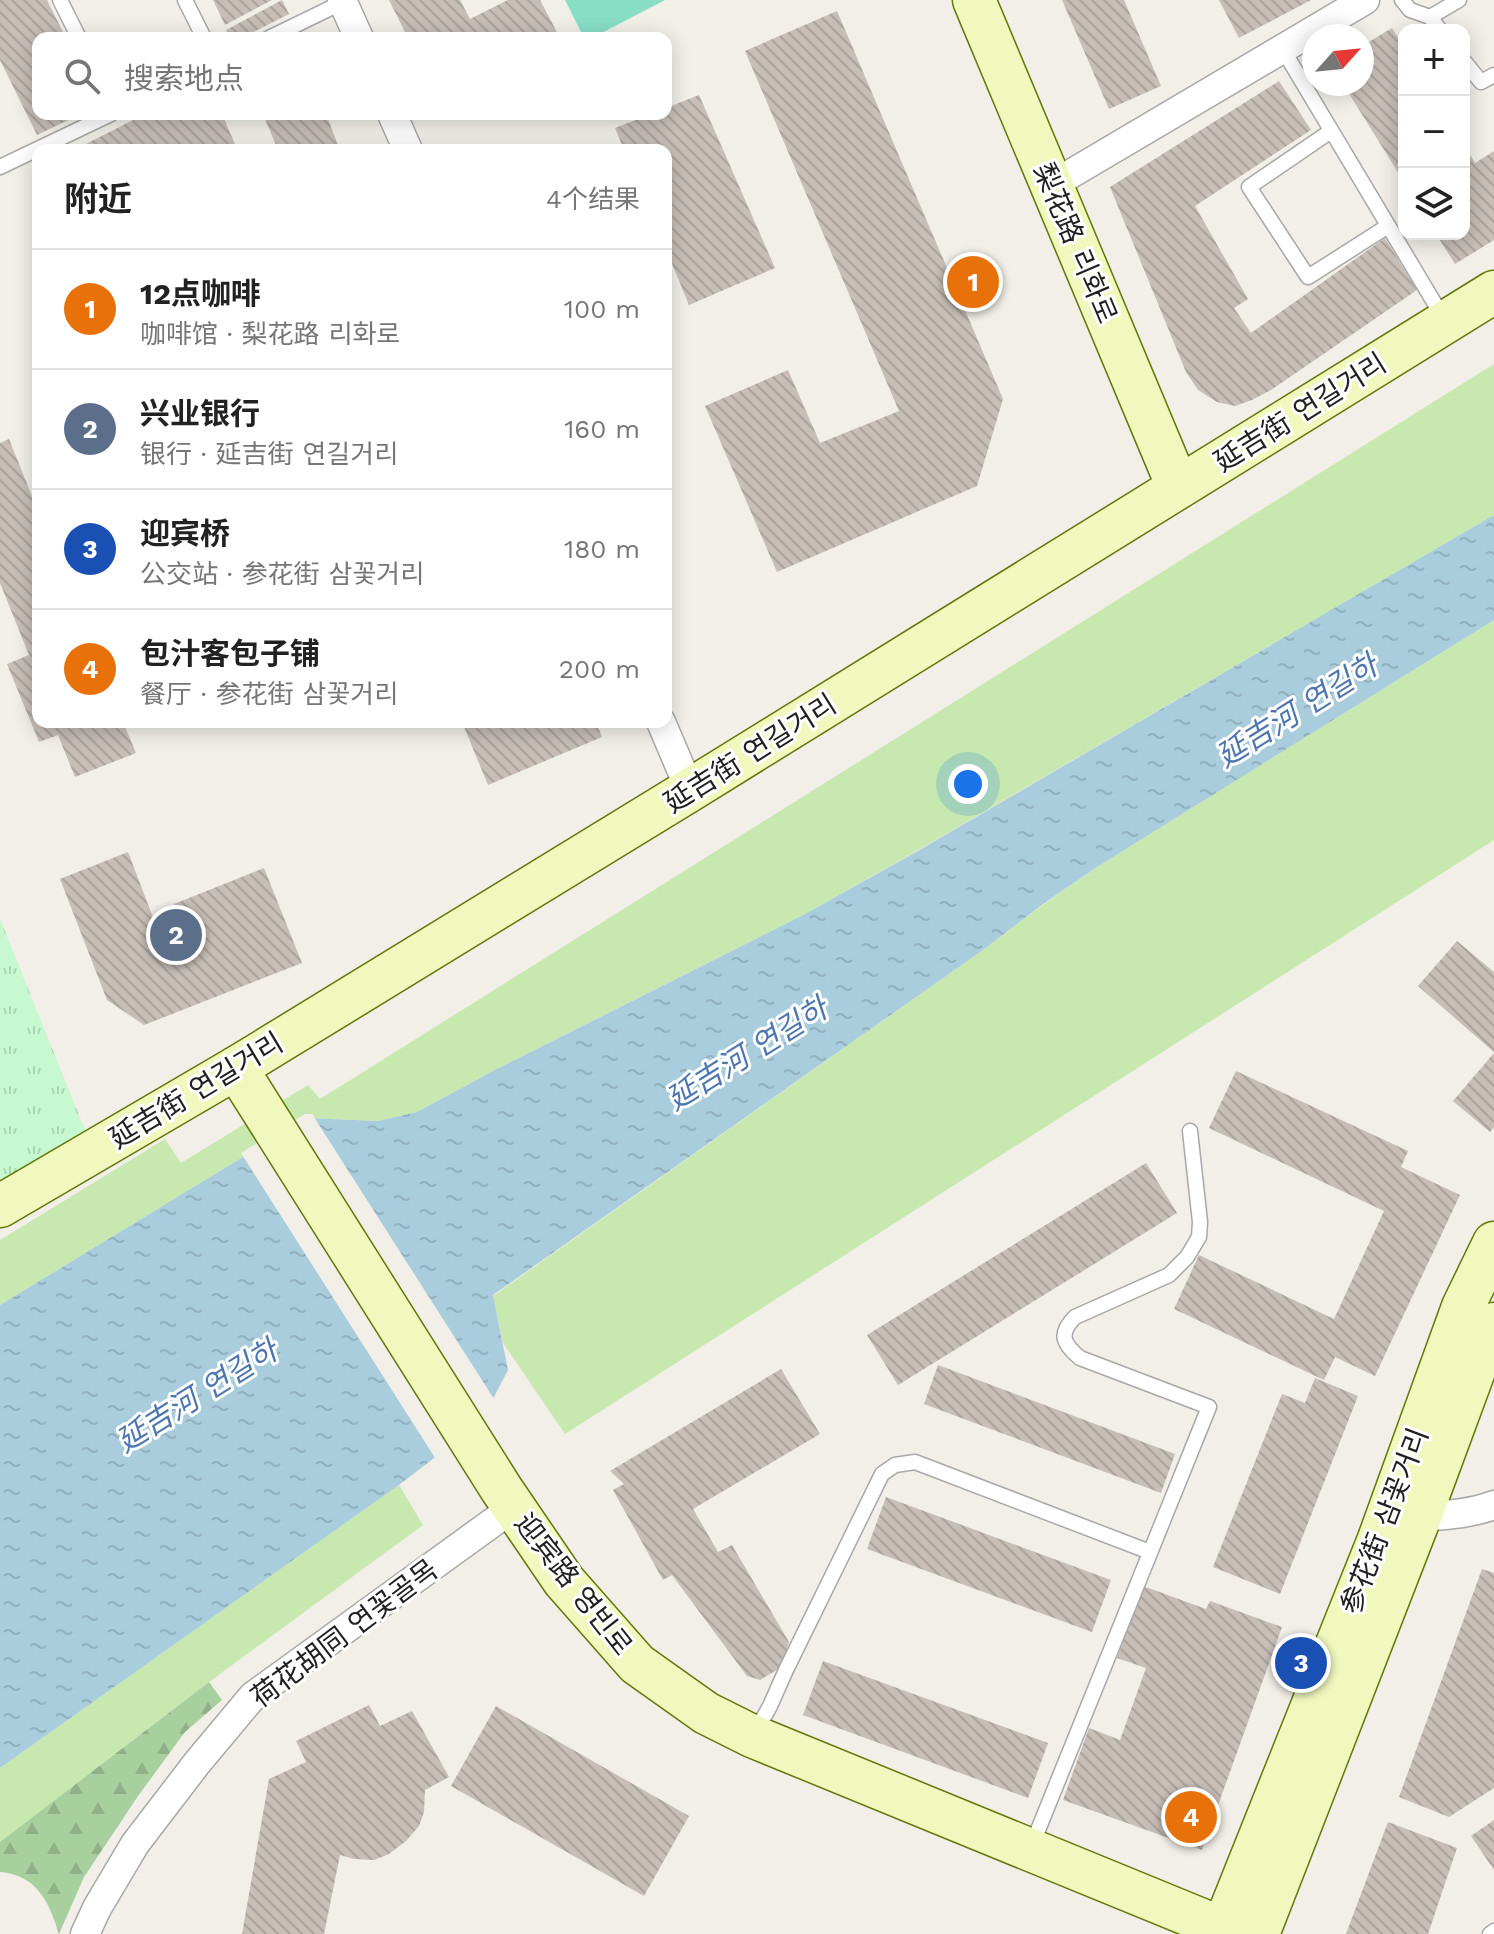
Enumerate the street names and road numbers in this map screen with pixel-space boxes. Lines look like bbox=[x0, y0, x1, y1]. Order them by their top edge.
street label: 梨花路 리화로 bbox=[1027, 158, 1124, 328]
street label: 延吉街 연길거리 bbox=[1208, 346, 1392, 479]
street label: 延吉街 연길거리 bbox=[658, 687, 842, 820]
street label: 延吉街 연길거리 bbox=[104, 1026, 289, 1155]
street label: 参花街 삼꽃거리 bbox=[1334, 1423, 1435, 1619]
street label: 迎宾路 영빈로 bbox=[508, 1507, 639, 1662]
street label: 荷花胡同 연꽃골목 bbox=[245, 1553, 444, 1714]

